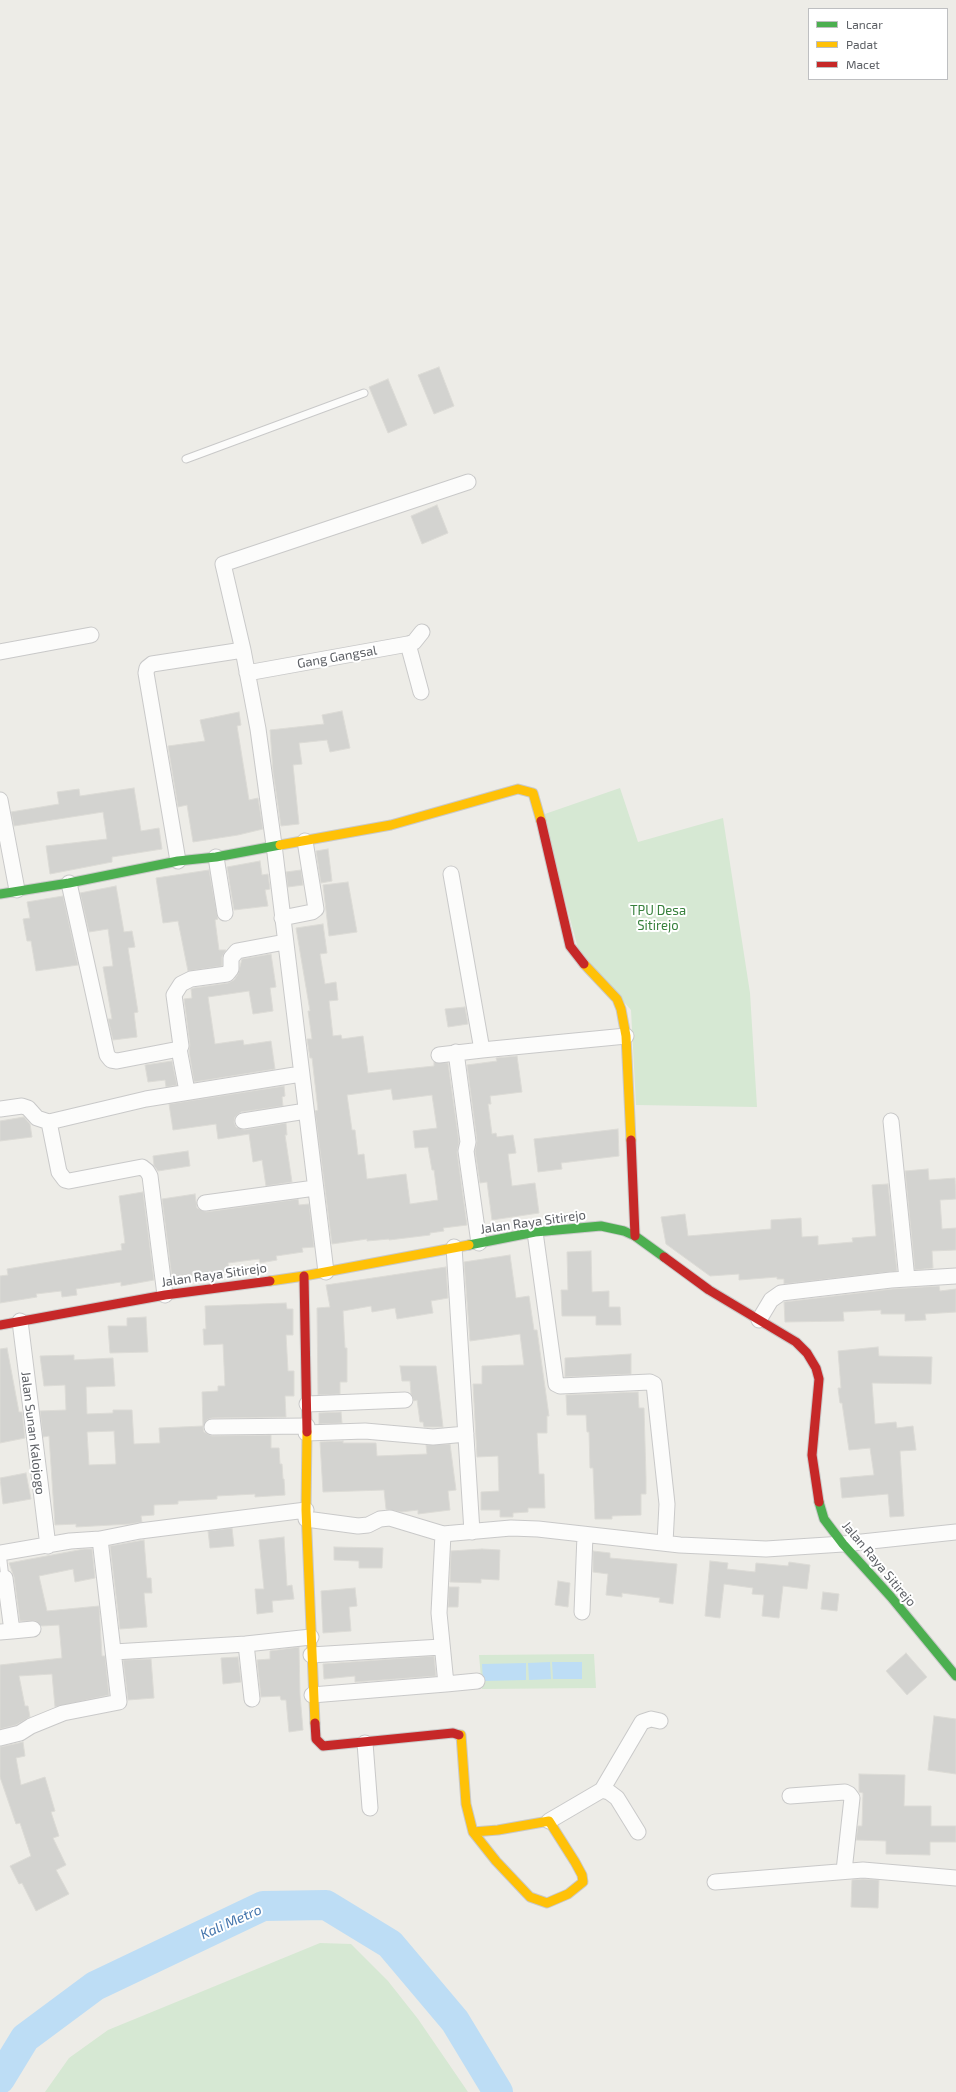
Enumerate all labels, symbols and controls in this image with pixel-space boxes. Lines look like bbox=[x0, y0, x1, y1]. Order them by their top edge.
legend bbox=[808, 8, 948, 80]
text: Lancar bbox=[846, 17, 883, 31]
text: Padat bbox=[846, 37, 878, 51]
text: Macet bbox=[846, 57, 880, 71]
street label: Gang Gangsal bbox=[296, 642, 378, 672]
park label: TPU Desa Sitirejo bbox=[630, 903, 686, 934]
street label: Jalan Raya Sitirejo bbox=[479, 1207, 587, 1237]
street label: Jalan Raya Sitirejo bbox=[160, 1260, 268, 1290]
street label: Jalan Sunan Kalojogo bbox=[18, 1370, 48, 1496]
street label: Jalan Raya Sitirejo bbox=[839, 1518, 919, 1610]
water label: Kali Metro bbox=[198, 1901, 264, 1943]

